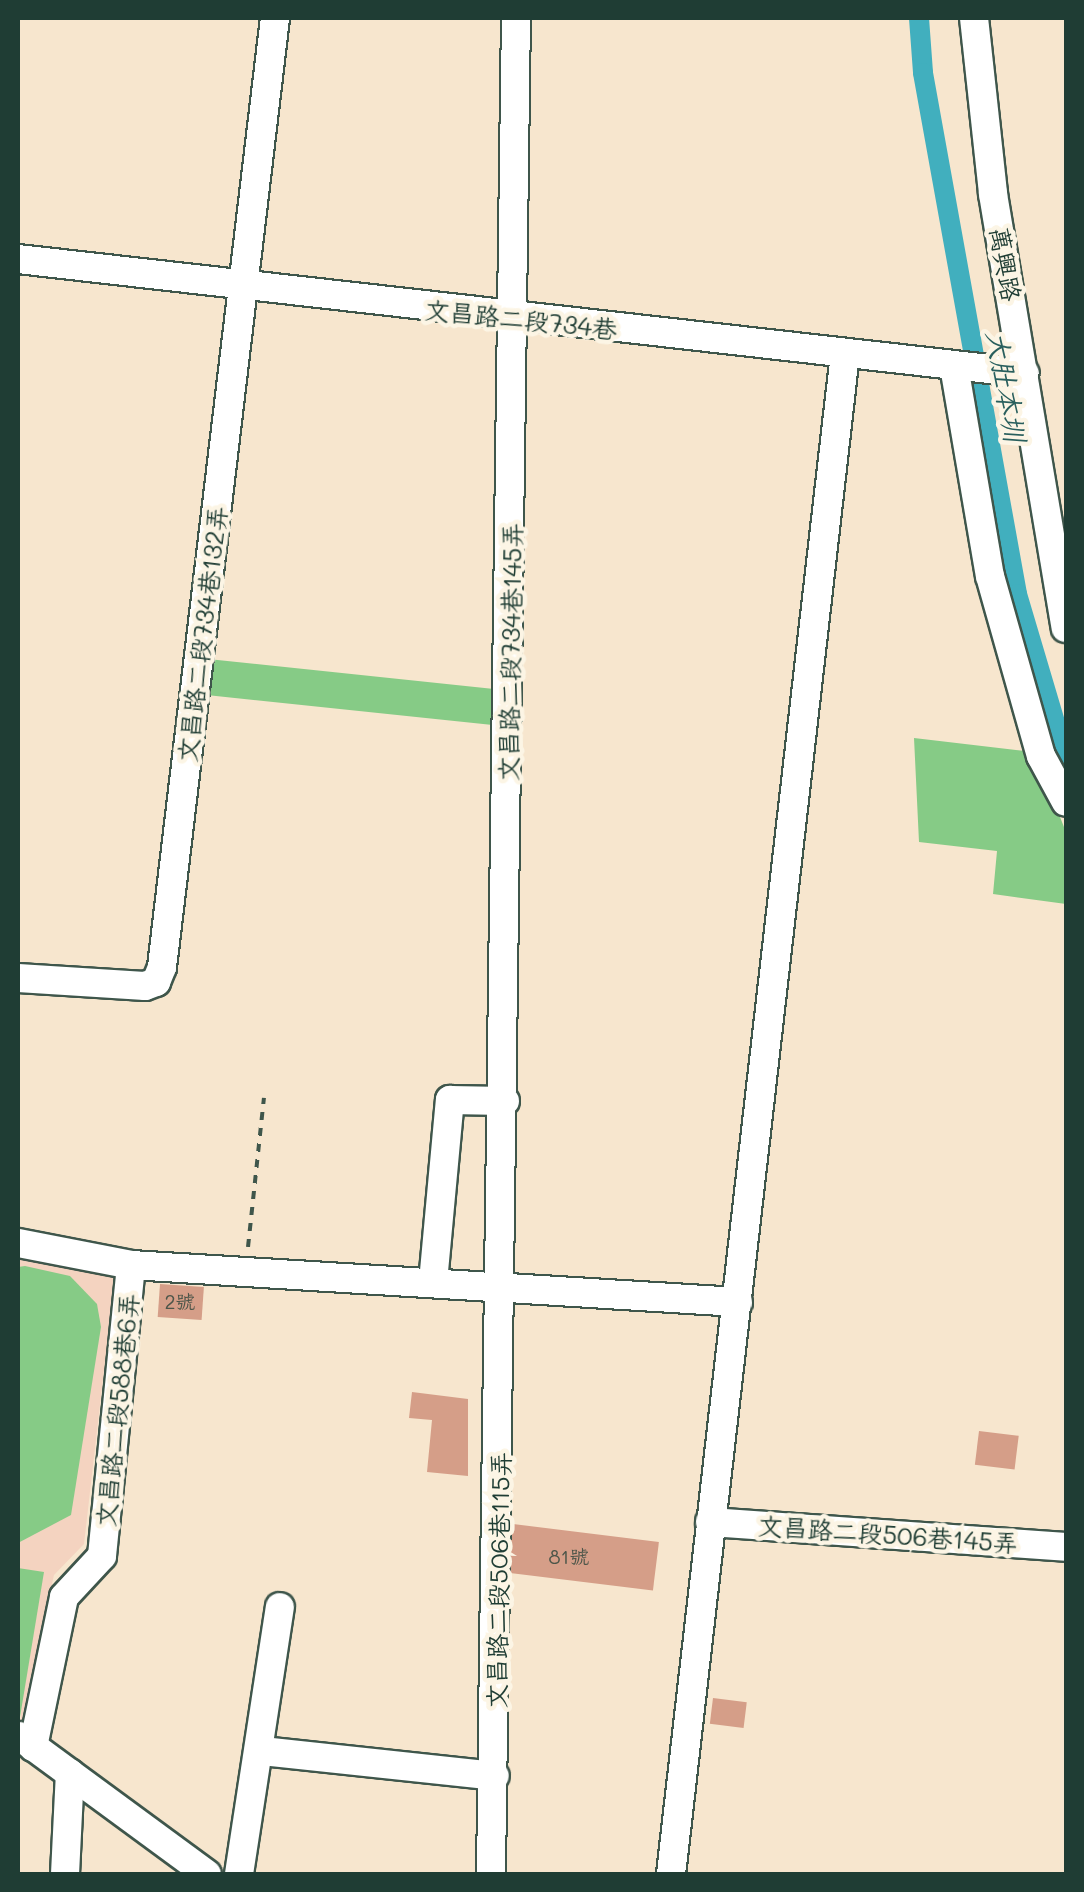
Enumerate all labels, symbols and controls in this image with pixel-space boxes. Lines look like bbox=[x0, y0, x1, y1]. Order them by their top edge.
street label: 萬興路 bbox=[985, 224, 1027, 304]
street label: 文昌路二段734巷 bbox=[423, 294, 619, 344]
water label: 大肚本圳 bbox=[981, 328, 1033, 444]
street label: 文昌路二段734巷132弄 bbox=[171, 504, 233, 764]
street label: 文昌路二段734巷145弄 bbox=[493, 522, 527, 782]
house number: 2號 bbox=[164, 1289, 196, 1313]
street label: 文昌路二段588巷6弄 bbox=[90, 1292, 144, 1528]
street label: 文昌路二段506巷115弄 bbox=[481, 1451, 515, 1709]
street label: 文昌路二段506巷145弄 bbox=[757, 1510, 1019, 1558]
house number: 81號 bbox=[548, 1544, 590, 1568]

